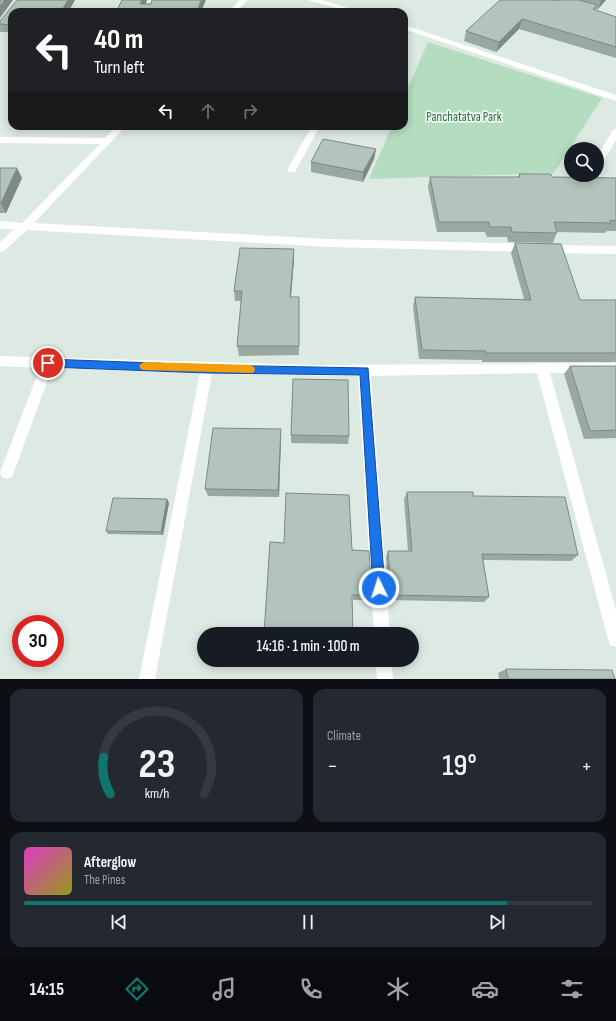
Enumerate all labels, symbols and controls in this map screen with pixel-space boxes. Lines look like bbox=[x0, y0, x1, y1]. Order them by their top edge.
text: 40 m bbox=[94, 23, 143, 56]
icon: left bbox=[28, 24, 80, 76]
text: Turn left bbox=[94, 57, 145, 78]
icon: left bbox=[155, 100, 177, 122]
icon: ahead bbox=[197, 100, 219, 122]
icon: right bbox=[239, 100, 261, 122]
park label: Panchatatva Park bbox=[426, 109, 502, 125]
map controls bbox=[564, 142, 604, 182]
button: search bbox=[564, 142, 604, 182]
pin bbox=[31, 346, 65, 380]
icon: arrive bbox=[37, 352, 59, 374]
position arrow bbox=[358, 567, 400, 609]
speed limit sign: 30 bbox=[12, 615, 64, 667]
text: 14:16 · 1 min · 100 m bbox=[256, 637, 360, 656]
text: Climate bbox=[327, 728, 361, 744]
text: 23 bbox=[138, 739, 175, 788]
text: 19° bbox=[442, 748, 477, 784]
text: − bbox=[327, 753, 338, 780]
text: + bbox=[581, 753, 592, 780]
text: km/h bbox=[144, 784, 169, 801]
text: Afterglow bbox=[84, 853, 136, 872]
text: The Pines bbox=[84, 872, 125, 888]
icon: previous bbox=[108, 911, 130, 933]
icon: pause bbox=[297, 911, 319, 933]
icon: next bbox=[486, 911, 508, 933]
icon: directions bbox=[123, 975, 151, 1003]
icon: music bbox=[210, 975, 238, 1003]
icon: phone bbox=[297, 975, 325, 1003]
icon: climate bbox=[384, 975, 412, 1003]
icon: car bbox=[471, 975, 499, 1003]
icon: filters bbox=[558, 975, 586, 1003]
text: 14:15 bbox=[30, 979, 64, 1000]

